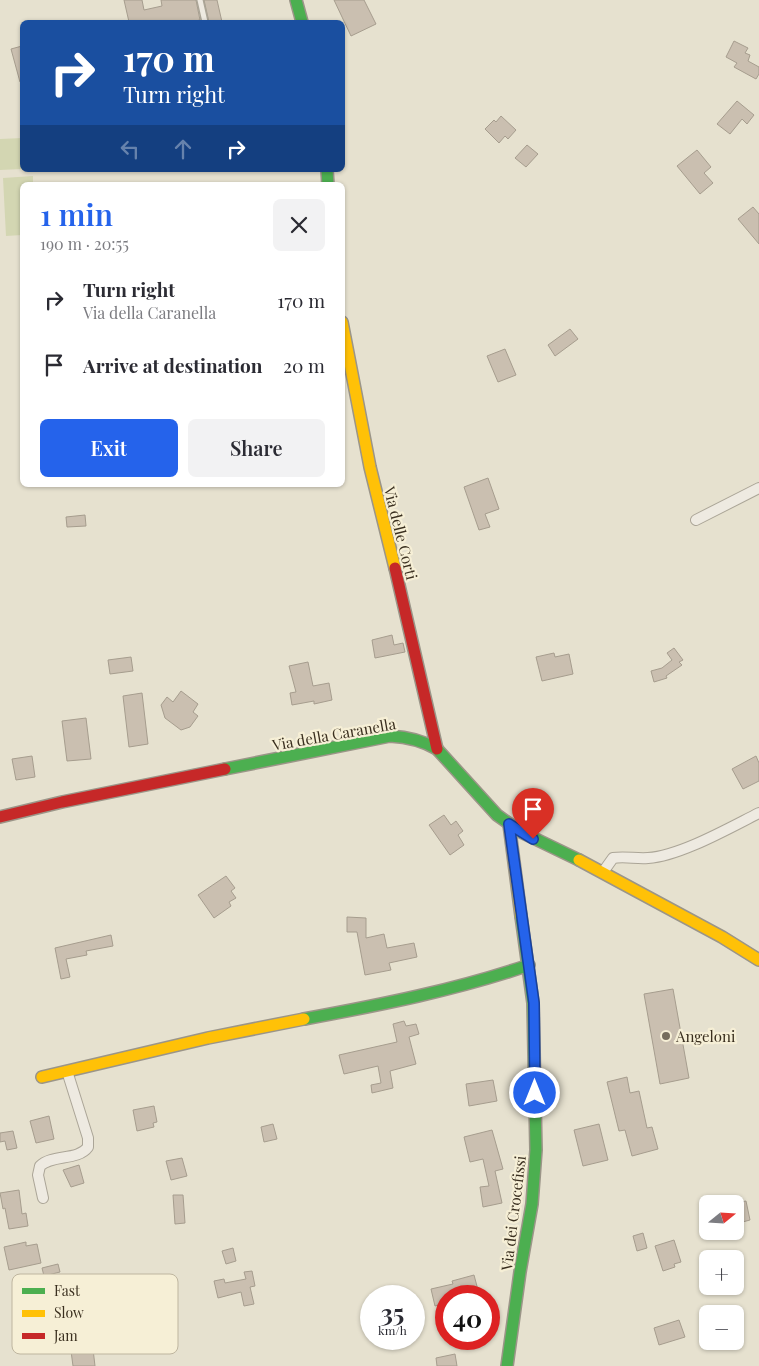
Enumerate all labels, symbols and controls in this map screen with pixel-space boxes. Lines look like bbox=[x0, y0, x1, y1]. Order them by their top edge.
text: 170 m bbox=[123, 34, 215, 81]
icon: right bbox=[40, 40, 105, 105]
text: Turn right bbox=[123, 79, 225, 109]
icon: left bbox=[116, 135, 144, 163]
icon: ahead bbox=[169, 135, 197, 163]
icon: right bbox=[222, 135, 250, 163]
text: 1 min bbox=[40, 194, 113, 234]
button: close bbox=[273, 199, 325, 251]
text: 190 m · 20:55 bbox=[40, 233, 129, 254]
text: Turn right bbox=[83, 276, 175, 302]
icon: right bbox=[40, 286, 68, 314]
text: 170 m bbox=[277, 287, 325, 313]
text: Via della Caranella bbox=[83, 302, 216, 323]
icon: arrive bbox=[40, 351, 68, 379]
text: Arrive at destination bbox=[83, 352, 263, 378]
text: 20 m bbox=[283, 352, 325, 378]
button: Exit bbox=[40, 419, 178, 477]
button: Share bbox=[188, 419, 325, 477]
street label: Via delle Corti bbox=[380, 483, 422, 582]
street label: Via della Caranella bbox=[270, 713, 398, 755]
pin bbox=[512, 788, 554, 839]
icon: arrive bbox=[519, 795, 547, 823]
place label: Angeloni bbox=[675, 1026, 736, 1046]
marker: Angeloni bbox=[660, 1030, 672, 1042]
position arrow bbox=[508, 1066, 560, 1118]
street label: Via dei Crocefissi bbox=[496, 1154, 530, 1273]
north arrow bbox=[699, 1195, 744, 1240]
map controls bbox=[699, 1195, 744, 1350]
button: + bbox=[699, 1250, 744, 1295]
legend bbox=[12, 1274, 178, 1354]
text: Fast bbox=[54, 1281, 81, 1300]
speed limit sign: 40 bbox=[435, 1285, 500, 1350]
text: 35 bbox=[381, 1295, 404, 1328]
text: Slow bbox=[54, 1303, 84, 1322]
button: − bbox=[699, 1305, 744, 1350]
text: km/h bbox=[378, 1322, 407, 1338]
text: Jam bbox=[53, 1326, 78, 1345]

